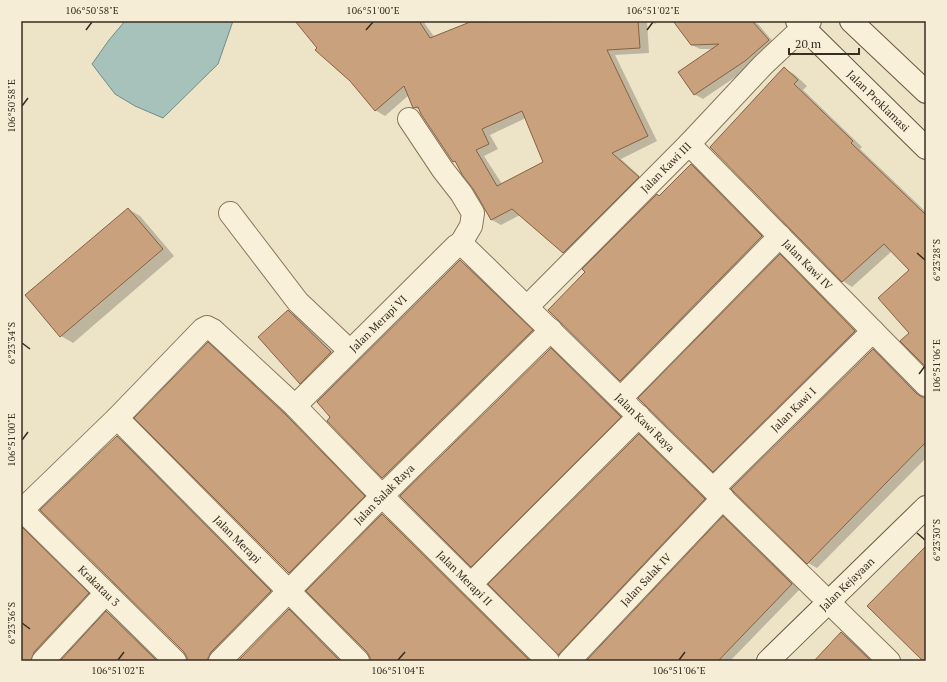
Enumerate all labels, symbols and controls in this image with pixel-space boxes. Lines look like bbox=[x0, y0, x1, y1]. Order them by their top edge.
text: 106°50'58"E bbox=[65, 4, 119, 17]
text: 106°51'00"E bbox=[346, 4, 400, 17]
text: 106°51'02"E bbox=[626, 4, 680, 17]
scale bar bbox=[789, 30, 859, 56]
text: 20 m bbox=[795, 36, 822, 51]
street label: Jalan Proklamasi bbox=[844, 67, 912, 135]
text: 106°50'58"E bbox=[5, 79, 18, 133]
street label: Jalan Kawi III bbox=[638, 139, 694, 196]
street label: Jalan Kawi IV bbox=[780, 236, 836, 293]
text: 6°23'28"S bbox=[930, 239, 943, 281]
street label: Jalan Merapi VI bbox=[346, 292, 410, 355]
text: 6°23'34"S bbox=[5, 322, 18, 364]
text: 106°51'06"E bbox=[930, 339, 943, 393]
street label: Jalan Kawi I bbox=[768, 384, 819, 435]
street label: Jalan Kawi Raya bbox=[612, 390, 678, 455]
text: 106°51'00"E bbox=[5, 413, 18, 467]
street label: Jalan Salak Raya bbox=[351, 461, 418, 527]
street label: Jalan Merapi bbox=[211, 513, 264, 566]
text: 6°23'30"S bbox=[930, 519, 943, 561]
street label: Jalan Merapi II bbox=[434, 548, 495, 609]
street label: Jalan Salak IV bbox=[618, 550, 675, 609]
street label: Jalan Kejayaan bbox=[816, 554, 878, 614]
street label: Krakatau 3 bbox=[75, 562, 123, 609]
text: 6°23'36"S bbox=[5, 602, 18, 644]
text: 106°51'02"E bbox=[91, 664, 145, 677]
text: 106°51'04"E bbox=[371, 664, 425, 677]
text: 106°51'06"E bbox=[652, 664, 706, 677]

